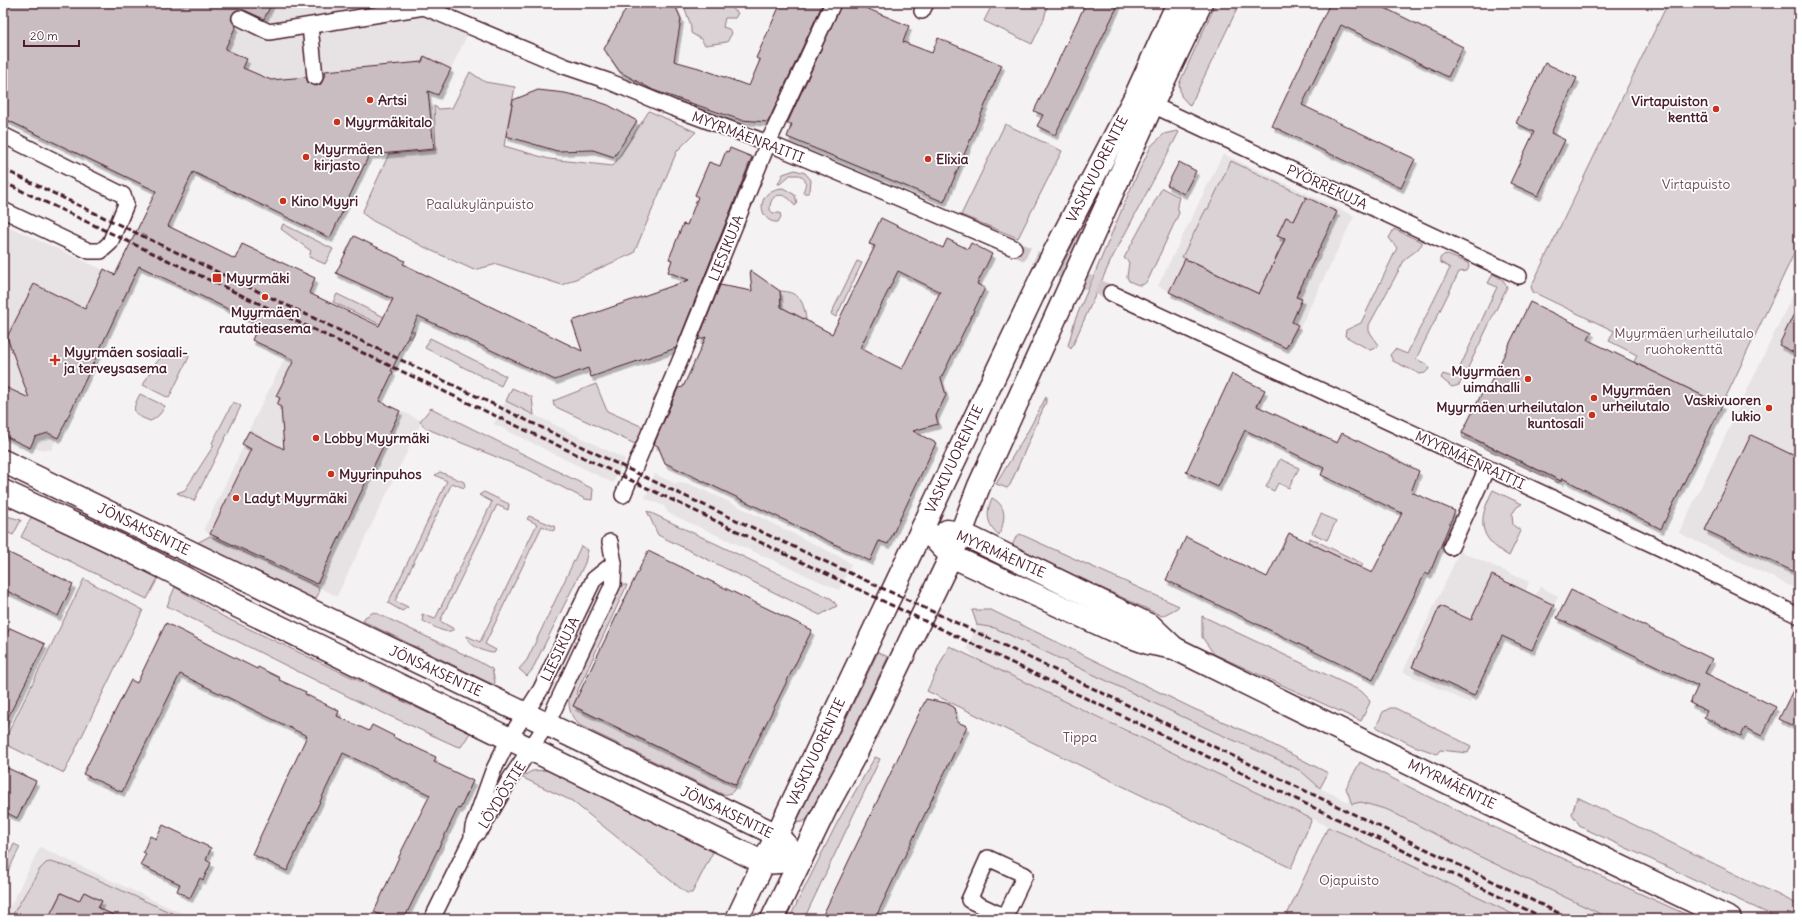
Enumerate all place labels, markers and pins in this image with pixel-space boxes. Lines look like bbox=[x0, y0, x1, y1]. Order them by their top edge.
place label: Artsi bbox=[378, 91, 407, 109]
place label: Virtapuiston kenttä bbox=[1631, 92, 1708, 126]
marker: Artsi bbox=[365, 95, 375, 105]
marker: Virtapuiston kenttä bbox=[1711, 104, 1721, 114]
place label: Myyrmäkitalo bbox=[345, 113, 432, 131]
marker: Myyrmäkitalo bbox=[332, 117, 342, 127]
place label: Myyrmäen kirjasto bbox=[314, 140, 383, 174]
place label: Elixia bbox=[936, 150, 969, 168]
marker: Myyrmäen kirjasto bbox=[301, 152, 311, 162]
marker: Elixia bbox=[923, 154, 933, 164]
place label: Kino Myyri bbox=[291, 192, 358, 210]
marker: Kino Myyri bbox=[278, 196, 288, 206]
place label: Myyrmäki bbox=[226, 269, 289, 287]
marker: Myyrmäki bbox=[211, 272, 223, 284]
marker: Myyrmäen rautatieasema bbox=[260, 292, 270, 302]
place label: Myyrmäen rautatieasema bbox=[219, 303, 311, 337]
place label: Myyrmäen sosiaali- ja terveysasema bbox=[63, 343, 188, 377]
marker: Myyrmäen sosiaali- ja terveysasema bbox=[49, 354, 61, 366]
place label: Myyrmäen uimahalli bbox=[1451, 362, 1520, 396]
marker: Myyrmäen uimahalli bbox=[1523, 374, 1533, 384]
place label: Myyrmäen urheilutalo bbox=[1602, 381, 1671, 415]
place label: Vaskivuoren lukio bbox=[1684, 391, 1761, 425]
marker: Myyrmäen urheilutalo bbox=[1589, 393, 1599, 403]
place label: Myyrmäen urheilutalon kuntosali bbox=[1436, 398, 1584, 432]
marker: Vaskivuoren lukio bbox=[1764, 403, 1774, 413]
marker: Myyrmäen urheilutalon kuntosali bbox=[1587, 410, 1597, 420]
place label: Lobby Myyrmäki bbox=[324, 429, 430, 447]
marker: Lobby Myyrmäki bbox=[311, 433, 321, 443]
place label: Myyrinpuhos bbox=[339, 465, 422, 483]
marker: Myyrinpuhos bbox=[326, 469, 336, 479]
place label: Ladyt Myyrmäki bbox=[244, 489, 347, 507]
marker: Ladyt Myyrmäki bbox=[231, 493, 241, 503]

